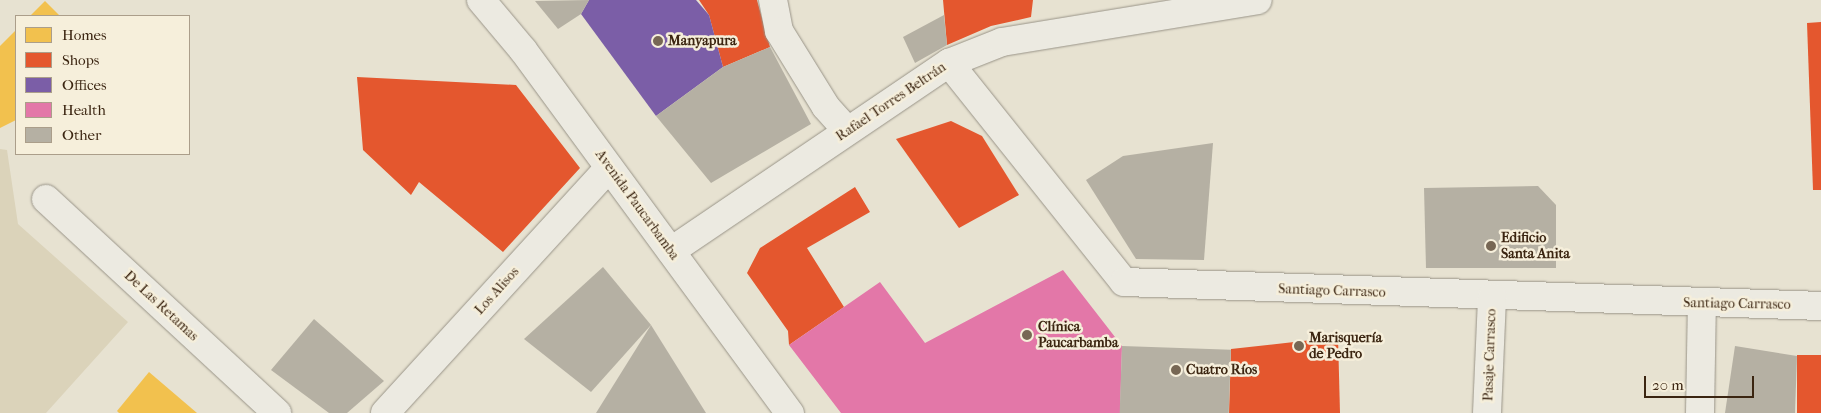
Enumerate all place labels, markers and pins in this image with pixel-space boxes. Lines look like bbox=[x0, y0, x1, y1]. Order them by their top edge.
place label: Manyapura bbox=[668, 33, 737, 49]
marker: Manyapura bbox=[652, 35, 664, 47]
place label: Edificio Santa Anita bbox=[1501, 230, 1570, 262]
marker: Edificio Santa Anita bbox=[1485, 240, 1497, 252]
place label: Clínica Paucarbamba bbox=[1038, 319, 1118, 352]
marker: Clínica Paucarbamba bbox=[1020, 328, 1034, 342]
place label: Marisquería de Pedro bbox=[1309, 330, 1382, 362]
marker: Marisquería de Pedro bbox=[1293, 340, 1305, 352]
place label: Cuatro Ríos bbox=[1186, 362, 1257, 378]
marker: Cuatro Ríos bbox=[1170, 364, 1182, 376]

